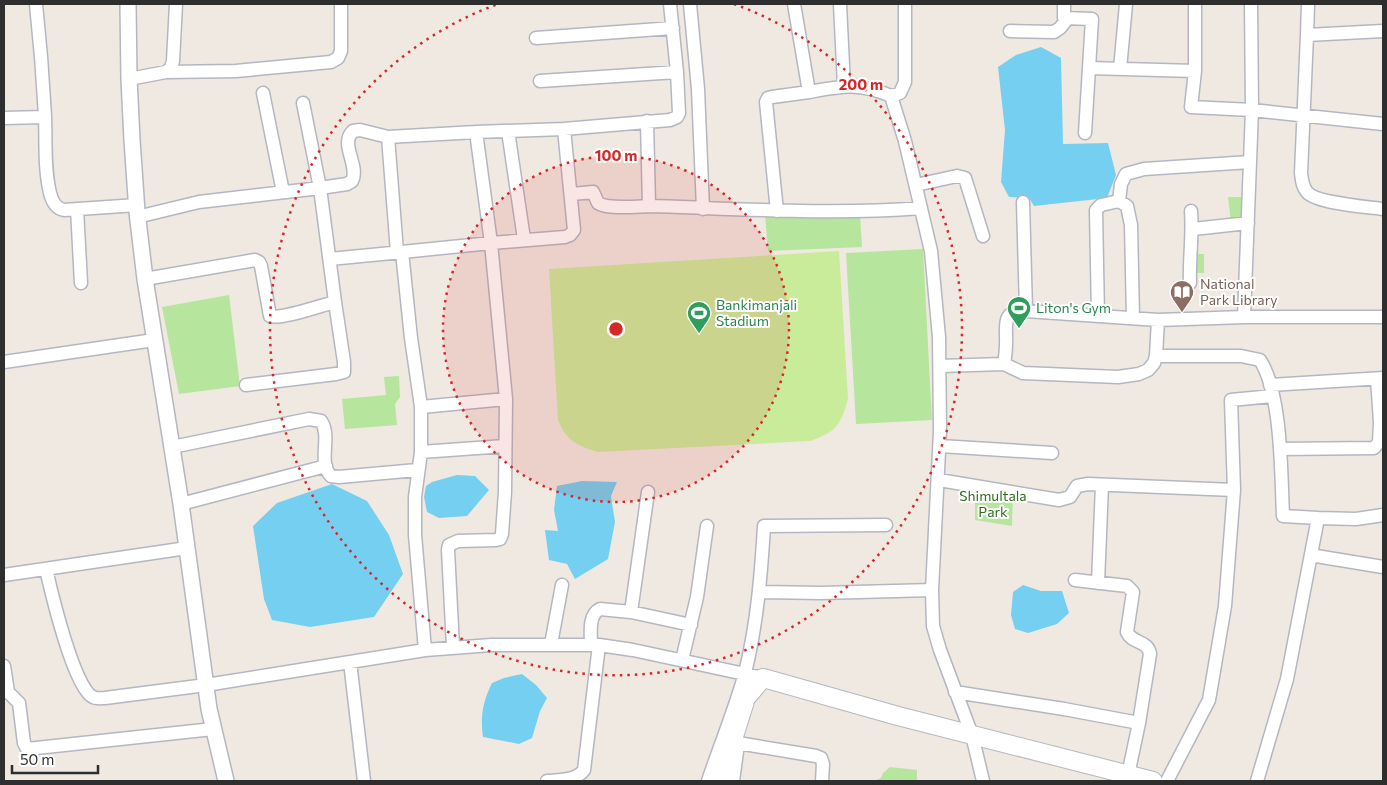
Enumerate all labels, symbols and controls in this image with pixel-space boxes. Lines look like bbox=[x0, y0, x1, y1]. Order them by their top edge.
text: 200 m bbox=[839, 75, 883, 93]
text: 100 m bbox=[595, 146, 637, 164]
place label: National Park Library bbox=[1200, 275, 1277, 308]
library icon: National Park Library bbox=[1169, 279, 1195, 313]
sports icon: Liton's Gym bbox=[1006, 295, 1032, 329]
place label: Bankimanjali Stadium bbox=[716, 296, 797, 329]
place label: Liton's Gym bbox=[1036, 299, 1111, 316]
sports icon: Bankimanjali Stadium bbox=[686, 300, 712, 334]
centre of rings bbox=[607, 320, 625, 338]
park label: Shimultala Park bbox=[959, 487, 1027, 520]
scale bar bbox=[12, 742, 99, 774]
text: 50 m bbox=[20, 750, 54, 768]

